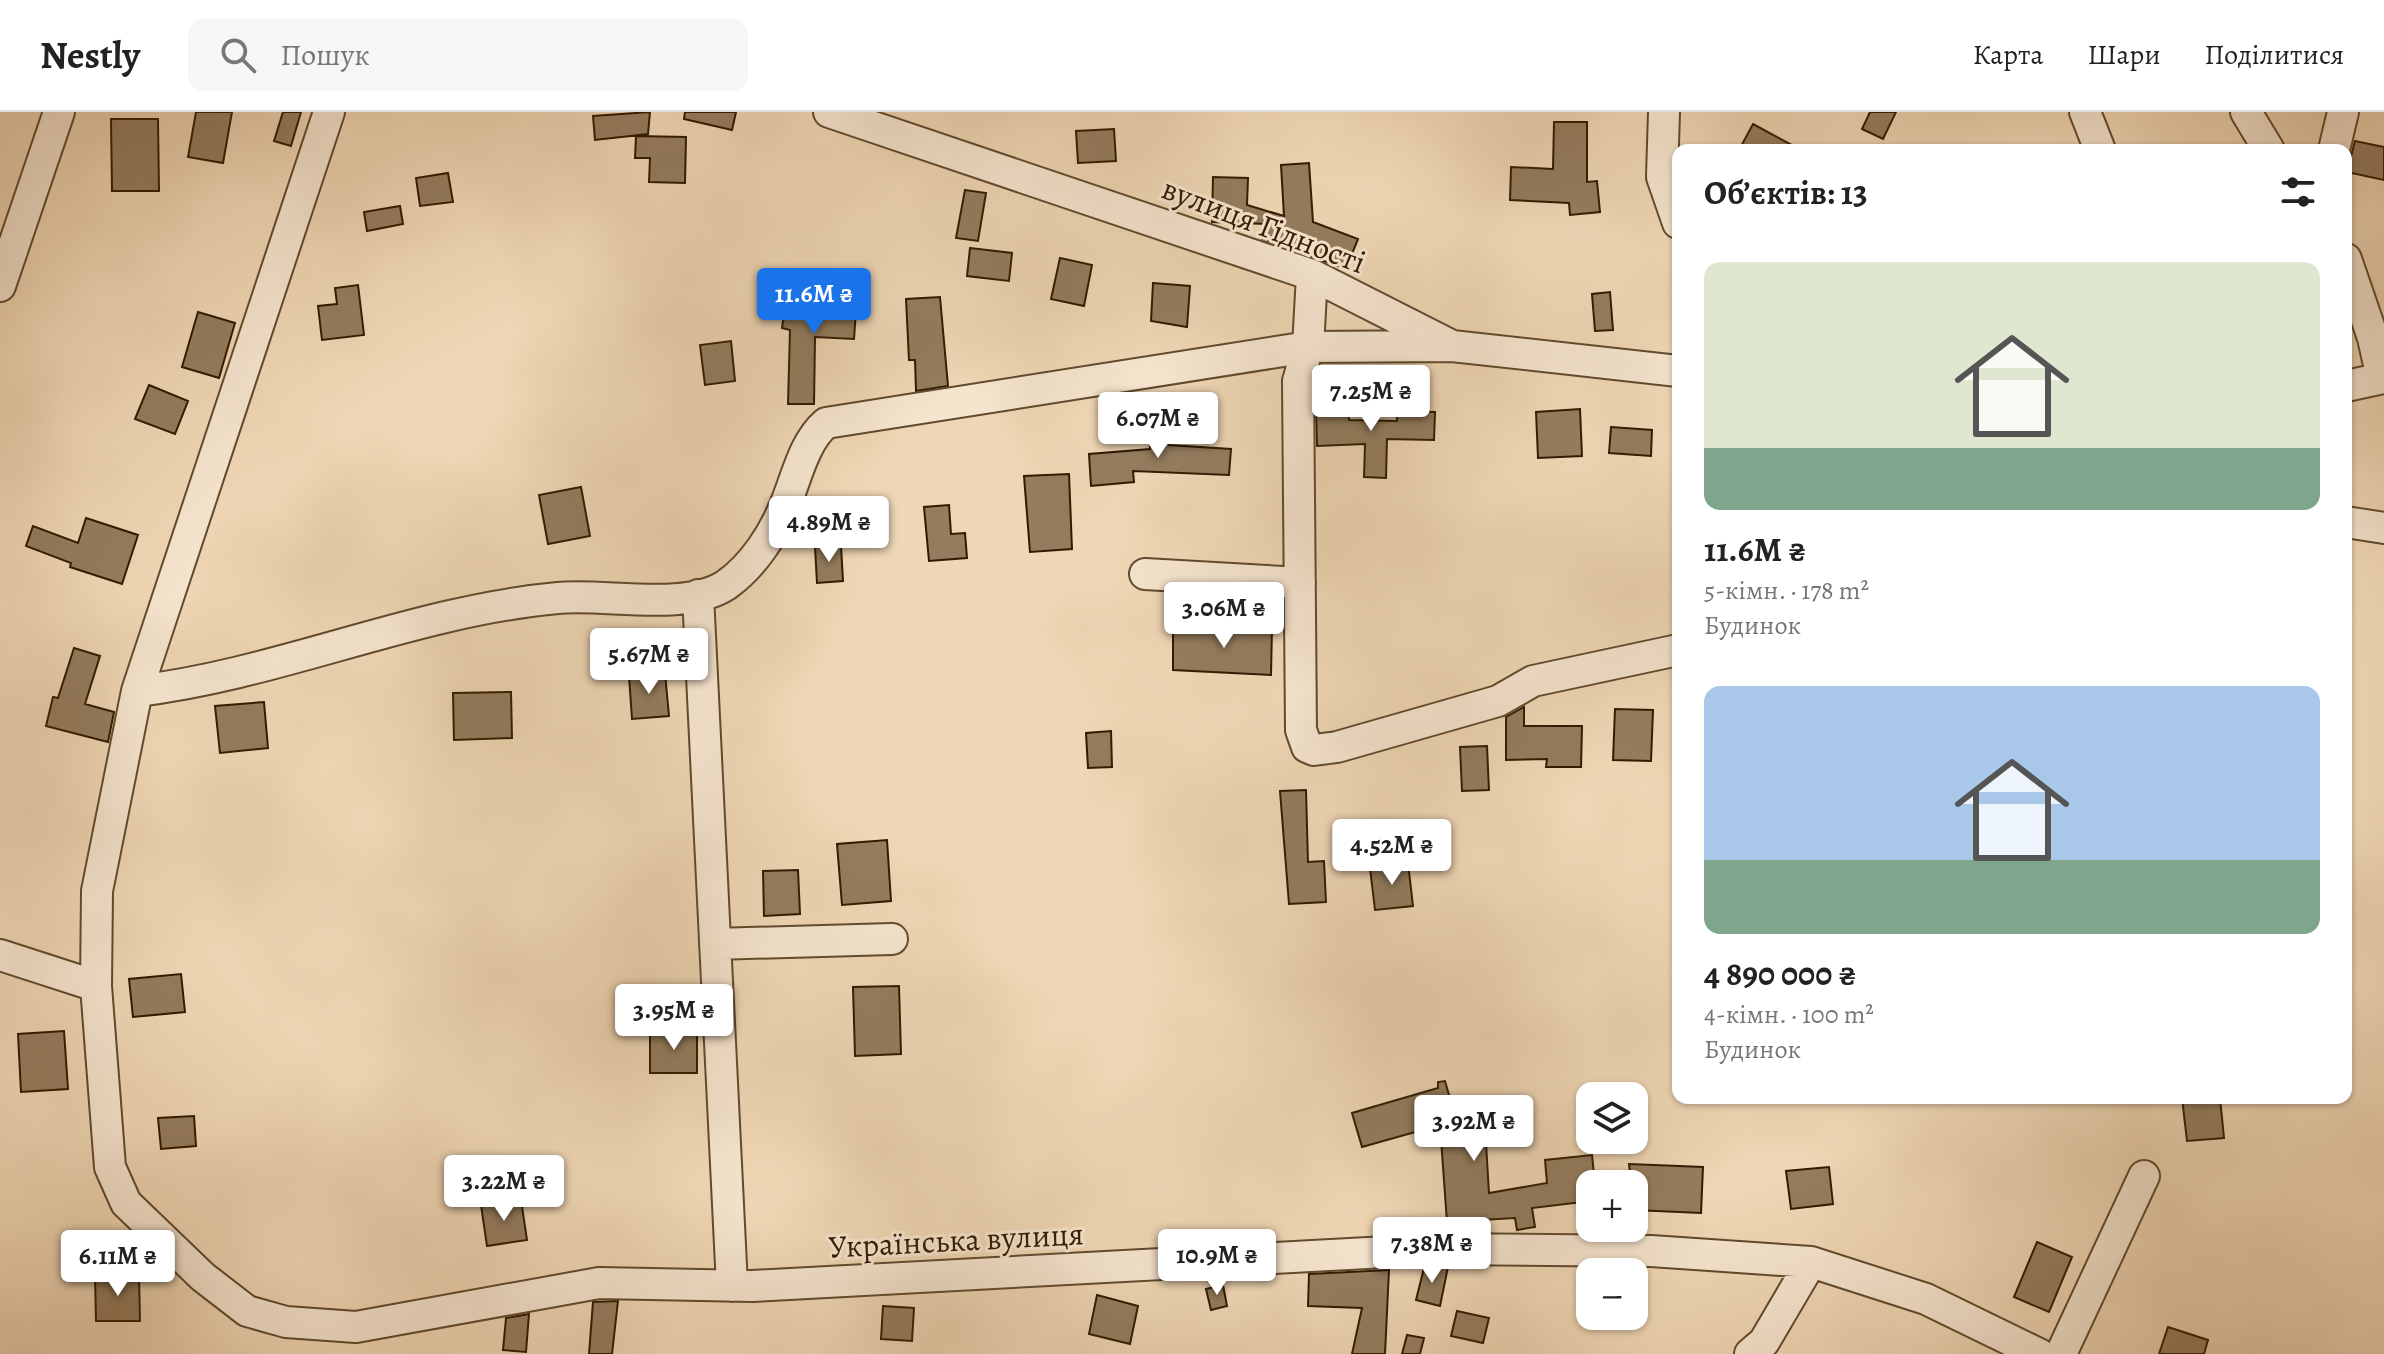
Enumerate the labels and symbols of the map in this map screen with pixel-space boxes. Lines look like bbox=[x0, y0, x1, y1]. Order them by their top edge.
street label: вулиця Гідності bbox=[1156, 166, 1372, 284]
pin: 11.6M ₴ bbox=[740, 268, 888, 336]
pin: 7.25M ₴ bbox=[1297, 365, 1445, 433]
pin: 6.07M ₴ bbox=[1084, 392, 1232, 460]
pin: 4.89M ₴ bbox=[755, 496, 903, 564]
pin: 3.06M ₴ bbox=[1150, 582, 1298, 650]
pin: 5.67M ₴ bbox=[575, 628, 723, 696]
pin: 4.52M ₴ bbox=[1318, 819, 1466, 887]
pin: 3.95M ₴ bbox=[600, 984, 748, 1052]
pin: 3.92M ₴ bbox=[1400, 1095, 1548, 1163]
pin: 3.22M ₴ bbox=[430, 1155, 578, 1223]
street label: Українська вулиця bbox=[827, 1211, 1085, 1269]
pin: 7.38M ₴ bbox=[1358, 1217, 1506, 1285]
pin: 10.9M ₴ bbox=[1143, 1229, 1291, 1297]
pin: 6.11M ₴ bbox=[44, 1230, 192, 1298]

